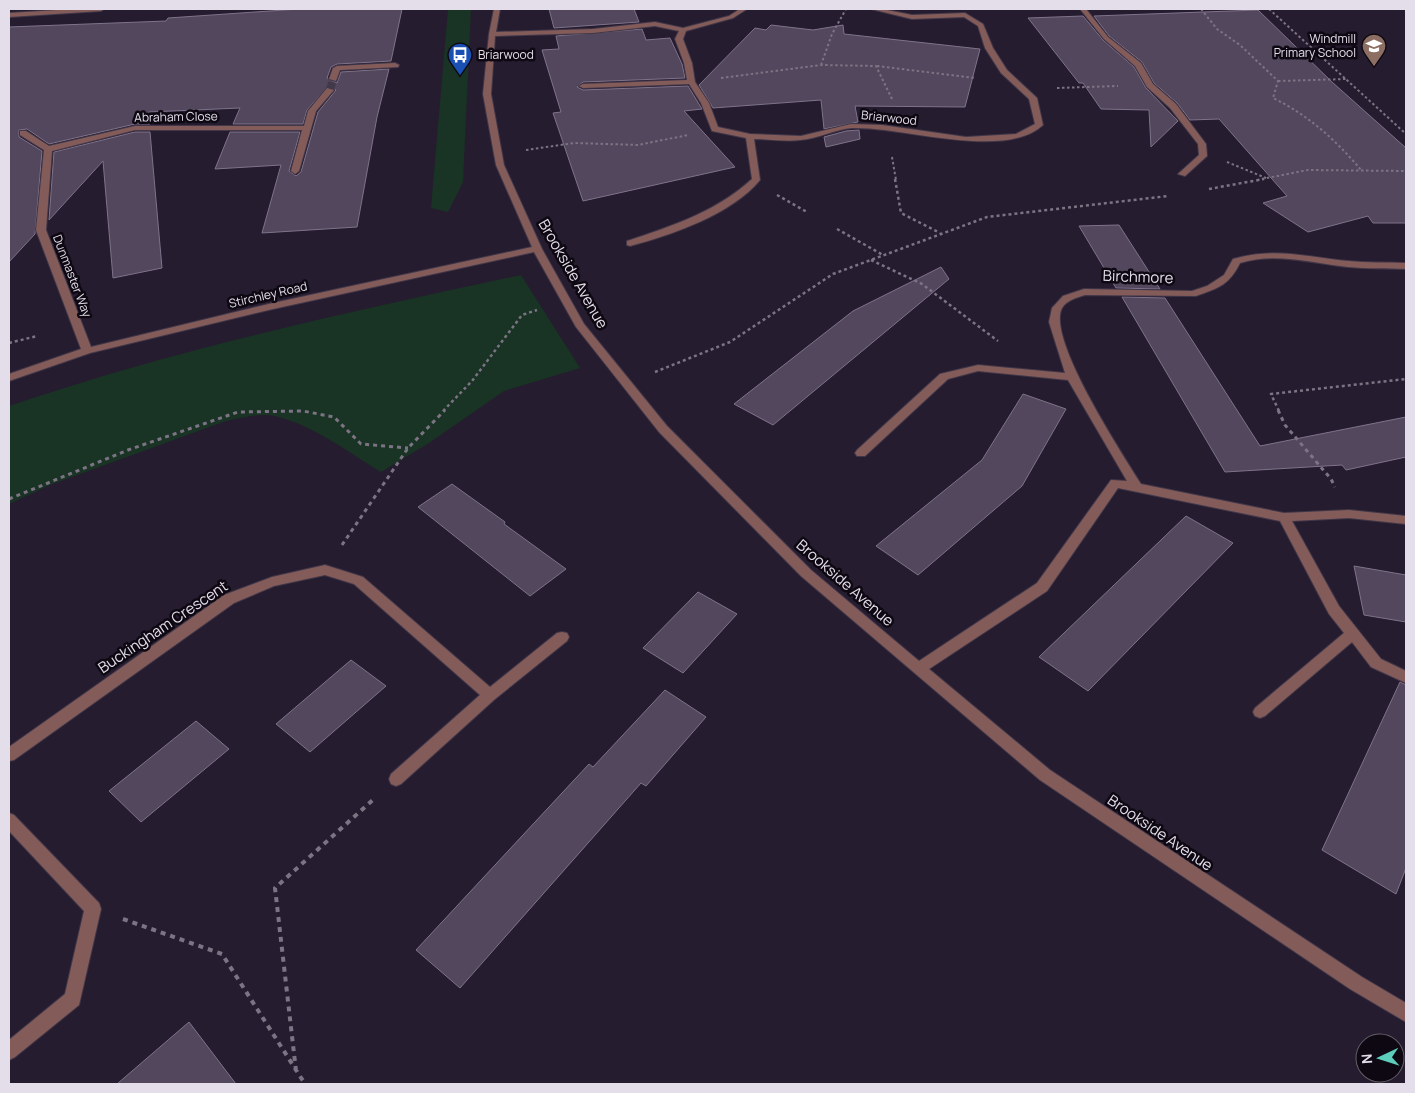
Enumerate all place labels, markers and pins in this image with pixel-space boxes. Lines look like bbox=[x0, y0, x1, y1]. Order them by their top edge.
place label: Windmill Primary School bbox=[1274, 30, 1356, 61]
school or university icon: Windmill Primary School bbox=[1361, 33, 1387, 67]
bus stop icon: Briarwood bbox=[447, 42, 473, 76]
place label: Briarwood bbox=[478, 46, 534, 63]

